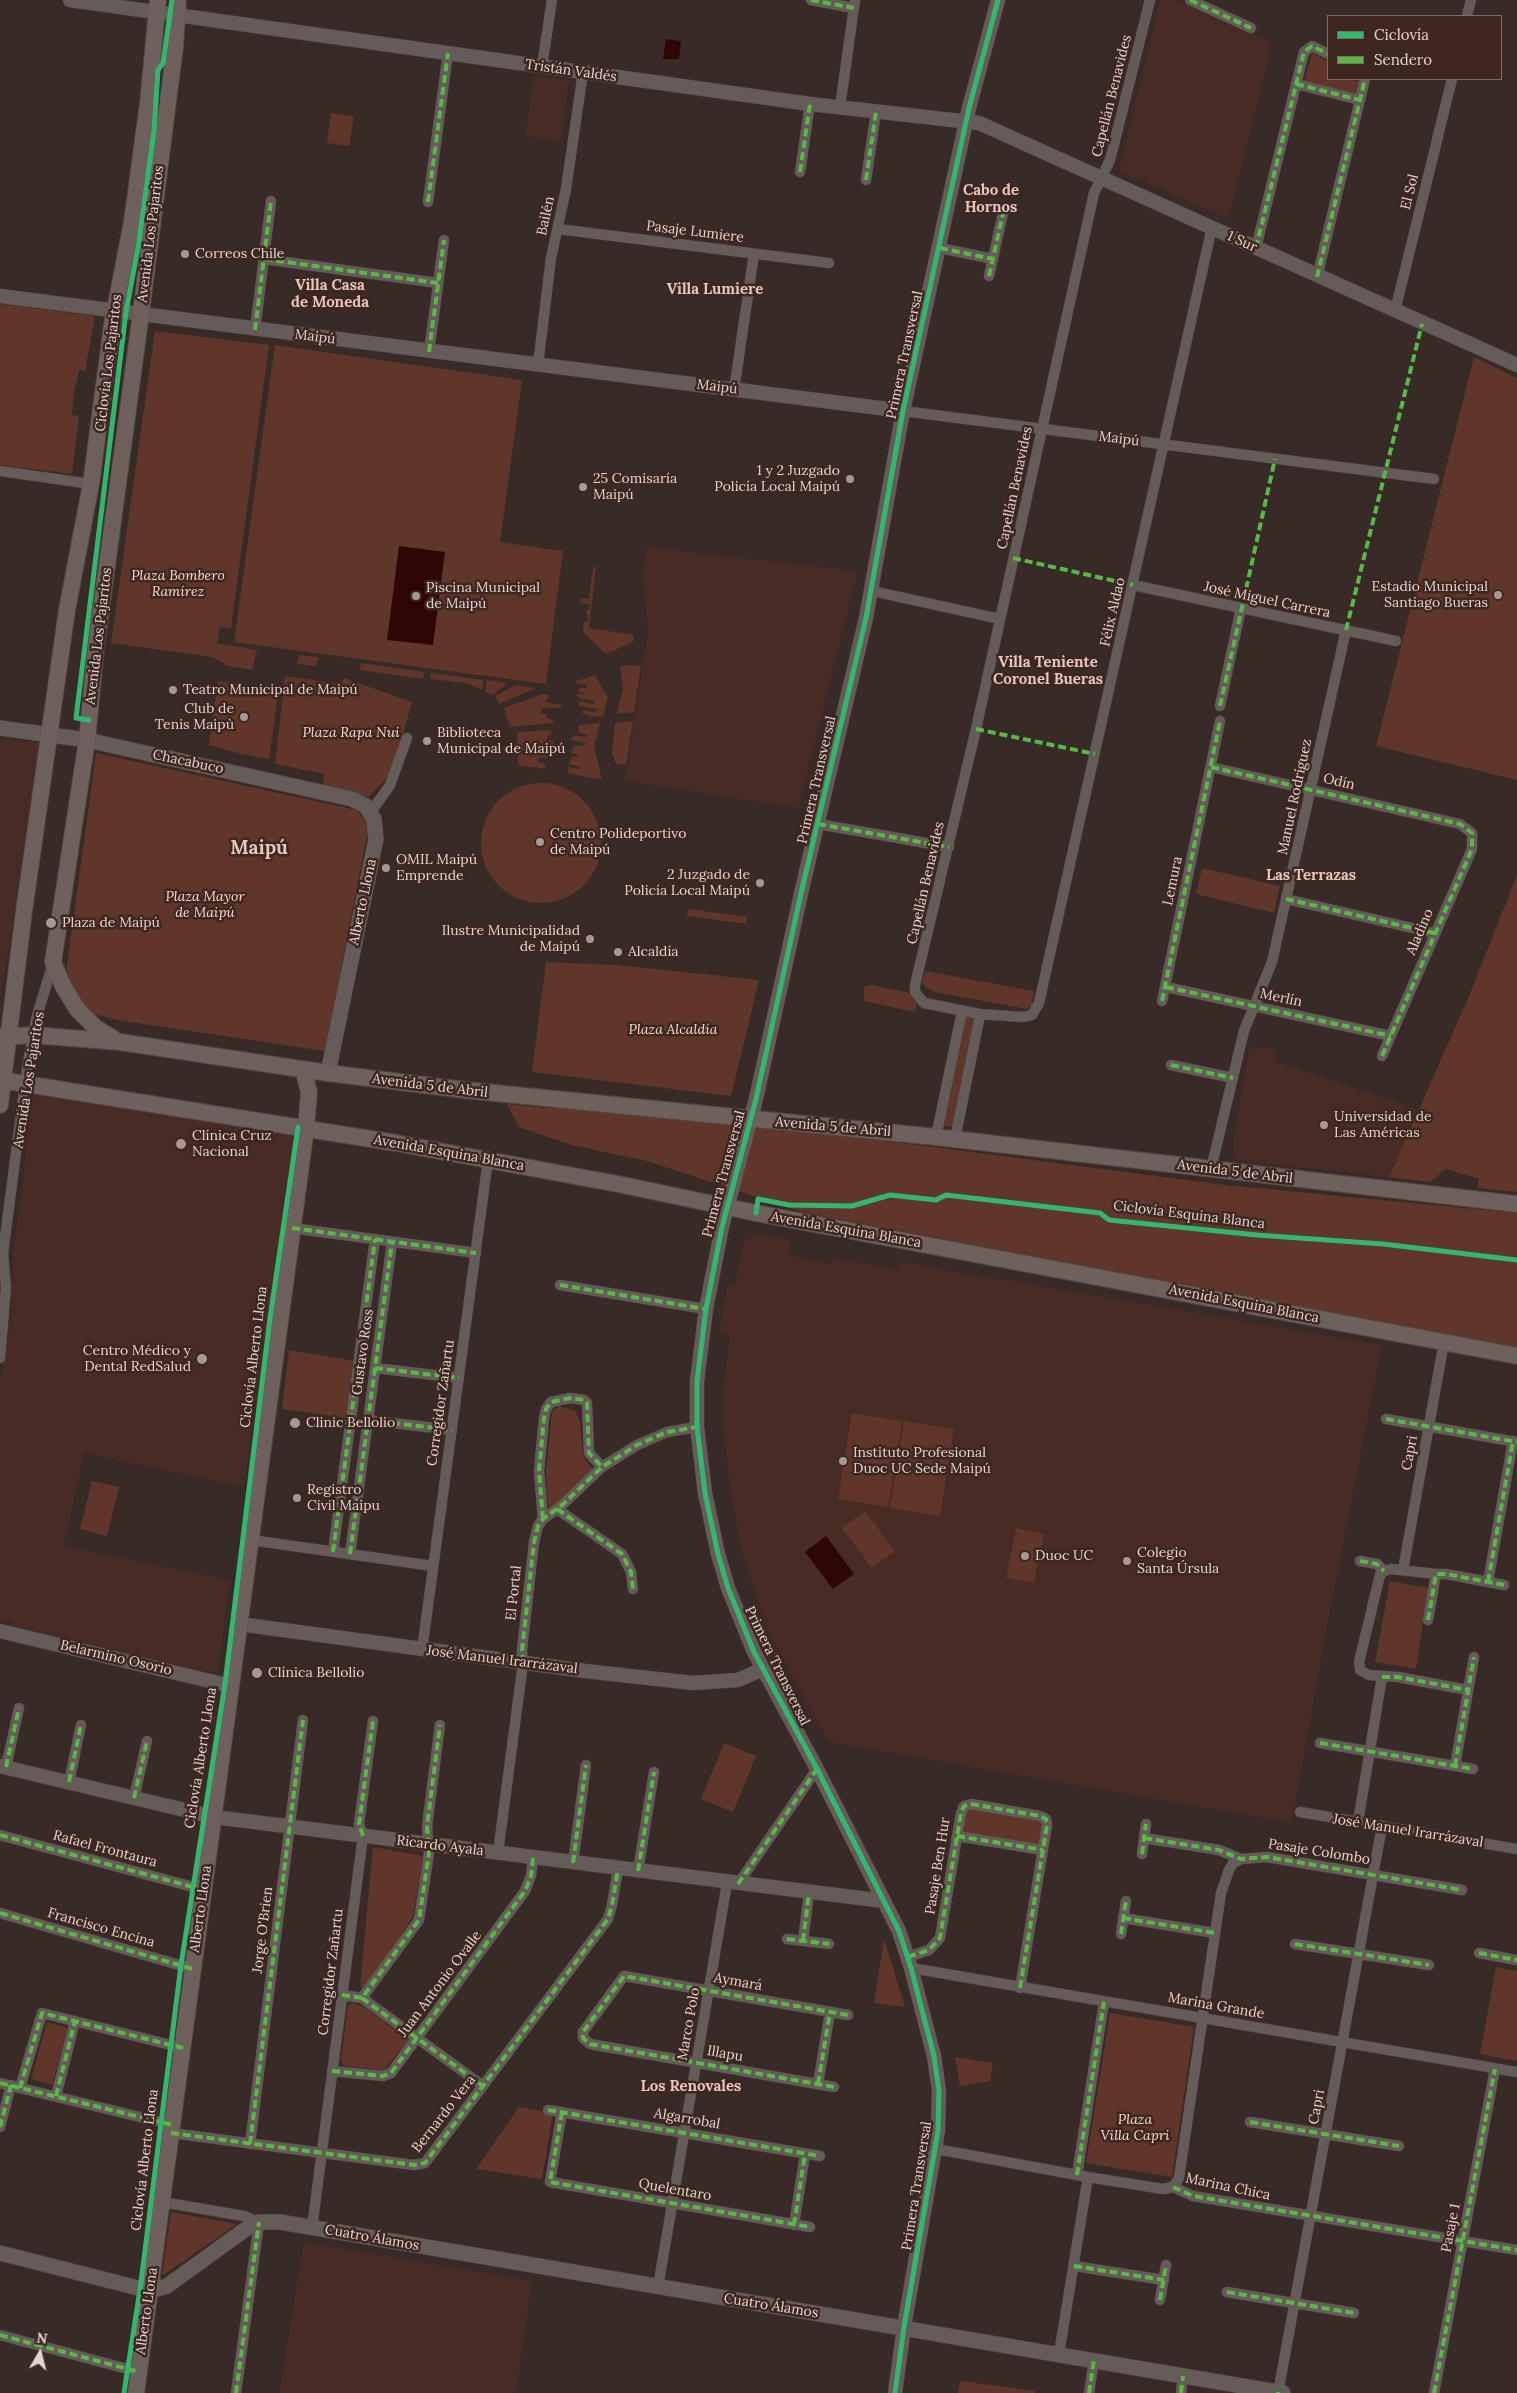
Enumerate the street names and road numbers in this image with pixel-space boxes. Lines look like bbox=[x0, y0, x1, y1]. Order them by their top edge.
street label: Capellán Benavides bbox=[1089, 33, 1135, 159]
street label: Tristán Valdés bbox=[524, 56, 618, 86]
street label: Avenida Los Pajaritos bbox=[134, 164, 168, 304]
street label: El Sol bbox=[1397, 172, 1423, 212]
street label: Bailén bbox=[534, 195, 558, 237]
street label: Pasaje Lumiere bbox=[645, 218, 745, 246]
street label: 1 Sur bbox=[1224, 228, 1260, 256]
street label: Primera Transversal bbox=[883, 289, 927, 421]
street label: Ciclovía Los Pajaritos bbox=[92, 293, 126, 433]
street label: Maipú bbox=[294, 326, 336, 348]
street label: Maipú bbox=[696, 376, 738, 398]
street label: Capellán Benavides bbox=[994, 425, 1036, 551]
street label: Maipú bbox=[1098, 428, 1140, 450]
street label: Avenida Los Pajaritos bbox=[82, 566, 116, 706]
street label: Félix Aldao bbox=[1097, 576, 1129, 648]
street label: José Miguel Carrera bbox=[1202, 578, 1332, 622]
street label: Primera Transversal bbox=[794, 715, 840, 845]
street label: Manuel Rodríguez bbox=[1275, 737, 1315, 857]
street label: Chacabuco bbox=[151, 746, 225, 778]
street label: Odín bbox=[1322, 770, 1356, 794]
street label: Capellán Benavides bbox=[904, 820, 948, 946]
street label: Lemura bbox=[1160, 855, 1186, 907]
street label: Alberto Llona bbox=[346, 857, 380, 947]
street label: Aladino bbox=[1403, 906, 1437, 958]
street label: Merlín bbox=[1258, 985, 1304, 1011]
street label: Avenida Los Pajaritos bbox=[10, 1011, 48, 1149]
street label: Avenida 5 de Abril bbox=[371, 1071, 489, 1101]
street label: Primera Transversal bbox=[699, 1109, 749, 1239]
street label: Avenida 5 de Abril bbox=[774, 1114, 892, 1140]
street label: Avenida Esquina Blanca bbox=[372, 1131, 526, 1175]
street label: Avenida 5 de Abril bbox=[1176, 1157, 1294, 1187]
street label: Ciclovía Esquina Blanca bbox=[1112, 1197, 1266, 1233]
street label: Avenida Esquina Blanca bbox=[769, 1208, 923, 1252]
street label: Avenida Esquina Blanca bbox=[1168, 1281, 1320, 1327]
street label: Ciclovía Alberto Llona bbox=[237, 1285, 271, 1429]
street label: Gustavo Ross bbox=[349, 1308, 377, 1396]
street label: Corregidor Zañartu bbox=[424, 1339, 458, 1467]
street label: Capri bbox=[1399, 1434, 1421, 1472]
street label: El Portal bbox=[503, 1565, 525, 1621]
street label: Primera Transversal bbox=[741, 1604, 813, 1728]
street label: Belarmino Osorio bbox=[58, 1637, 174, 1679]
street label: José Manuel Irarrázaval bbox=[425, 1642, 579, 1678]
street label: Ciclovía Alberto Llona bbox=[182, 1686, 220, 1830]
street label: José Manuel Irarrázaval bbox=[1331, 1811, 1485, 1851]
street label: Pasaje Ben Hur bbox=[922, 1816, 954, 1916]
street label: Rafael Frontaura bbox=[51, 1827, 159, 1871]
street label: Ricardo Ayala bbox=[395, 1832, 485, 1860]
street label: Pasaje Colombo bbox=[1267, 1836, 1371, 1868]
street label: Alberto Llona bbox=[187, 1864, 215, 1954]
street label: Jorge O'Brien bbox=[249, 1886, 277, 1974]
street label: Francisco Encina bbox=[46, 1905, 156, 1951]
street label: Corregidor Zañartu bbox=[315, 1908, 347, 2036]
street label: Juan Antonio Ovalle bbox=[395, 1928, 485, 2040]
street label: Aymará bbox=[712, 1969, 764, 1995]
street label: Marco Polo bbox=[674, 1986, 704, 2062]
street label: Marina Grande bbox=[1166, 1989, 1266, 2023]
street label: Illapu bbox=[706, 2043, 744, 2065]
street label: Bernardo Vera bbox=[409, 2072, 479, 2156]
street label: Ciclovía Alberto Llona bbox=[128, 2088, 162, 2232]
street label: Capri bbox=[1306, 2088, 1328, 2126]
street label: Algarrobal bbox=[653, 2105, 721, 2133]
street label: Primera Transversal bbox=[898, 2120, 936, 2252]
street label: Marina Chica bbox=[1184, 2170, 1272, 2204]
street label: Quelentaro bbox=[637, 2175, 713, 2205]
street label: Pasaje 1 bbox=[1438, 2202, 1464, 2254]
street label: Cuatro Álamos bbox=[324, 2221, 420, 2255]
street label: Alberto Llona bbox=[133, 2266, 161, 2356]
street label: Cuatro Álamos bbox=[723, 2290, 819, 2322]

